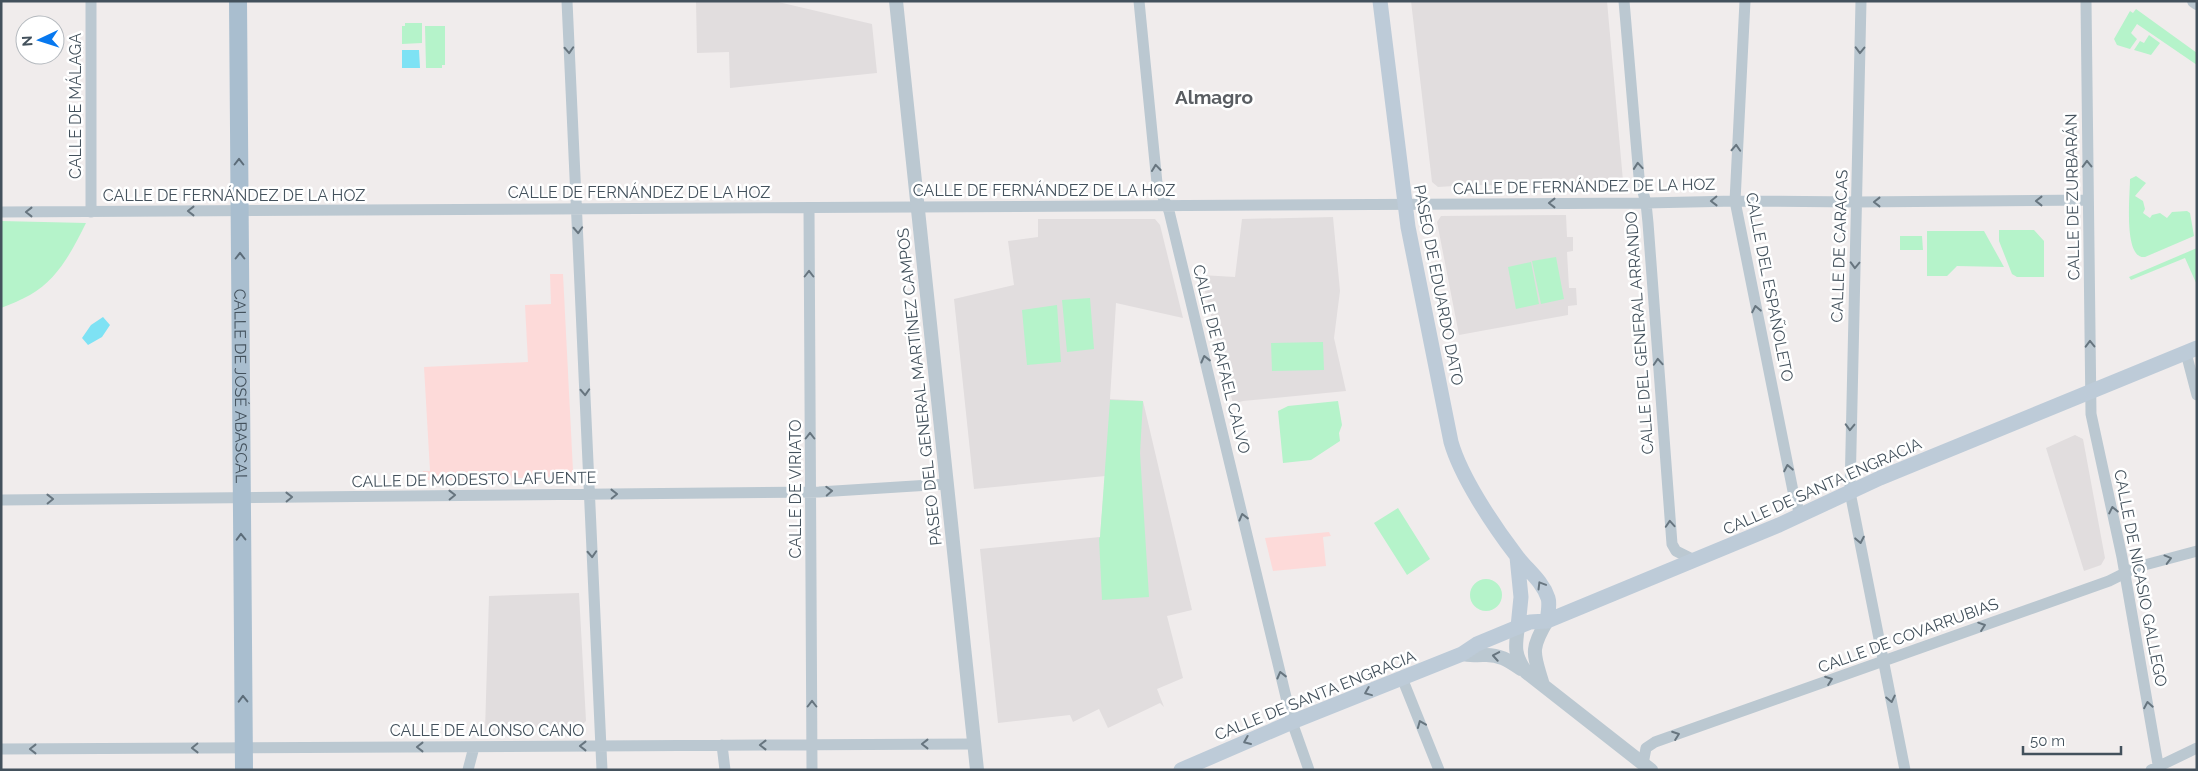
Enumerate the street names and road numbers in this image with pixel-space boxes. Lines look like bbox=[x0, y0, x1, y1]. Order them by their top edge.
street label: CALLE DE MÁLAGA bbox=[65, 33, 85, 179]
street label: CALLE DE ZURBARÁN bbox=[2061, 113, 2083, 281]
street label: CALLE DE CARACAS bbox=[1827, 169, 1852, 323]
street label: CALLE DE FERNÁNDEZ DE LA HOZ bbox=[1453, 174, 1715, 198]
street label: CALLE DE FERNÁNDEZ DE LA HOZ bbox=[913, 180, 1175, 200]
street label: CALLE DE FERNÁNDEZ DE LA HOZ bbox=[508, 182, 770, 202]
street label: PASEO DE EDUARDO DATO bbox=[1410, 183, 1467, 387]
street label: CALLE DE FERNÁNDEZ DE LA HOZ bbox=[103, 185, 365, 205]
street label: CALLE DEL ESPAÑOLETO bbox=[1742, 191, 1798, 383]
street label: CALLE DEL GENERAL ARRANDO bbox=[1622, 211, 1657, 455]
street label: PASEO DEL GENERAL MARTÍNEZ CAMPOS bbox=[892, 227, 946, 547]
street label: CALLE DE RAFAEL CALVO bbox=[1189, 263, 1254, 456]
street label: CALLE DE JOSÉ ABASCAL bbox=[230, 289, 251, 484]
street label: CALLE DE VIRIATO bbox=[786, 419, 805, 559]
street label: CALLE DE SANTA ENGRACIA bbox=[1720, 434, 1925, 539]
street label: CALLE DE MODESTO LAFUENTE bbox=[351, 468, 597, 491]
street label: CALLE DE NICASIO GALLEGO bbox=[2110, 468, 2171, 688]
street label: CALLE DE COVARRUBIAS bbox=[1815, 594, 2001, 677]
street label: CALLE DE SANTA ENGRACIA bbox=[1212, 646, 1419, 745]
street label: CALLE DE ALONSO CANO bbox=[390, 721, 584, 740]

